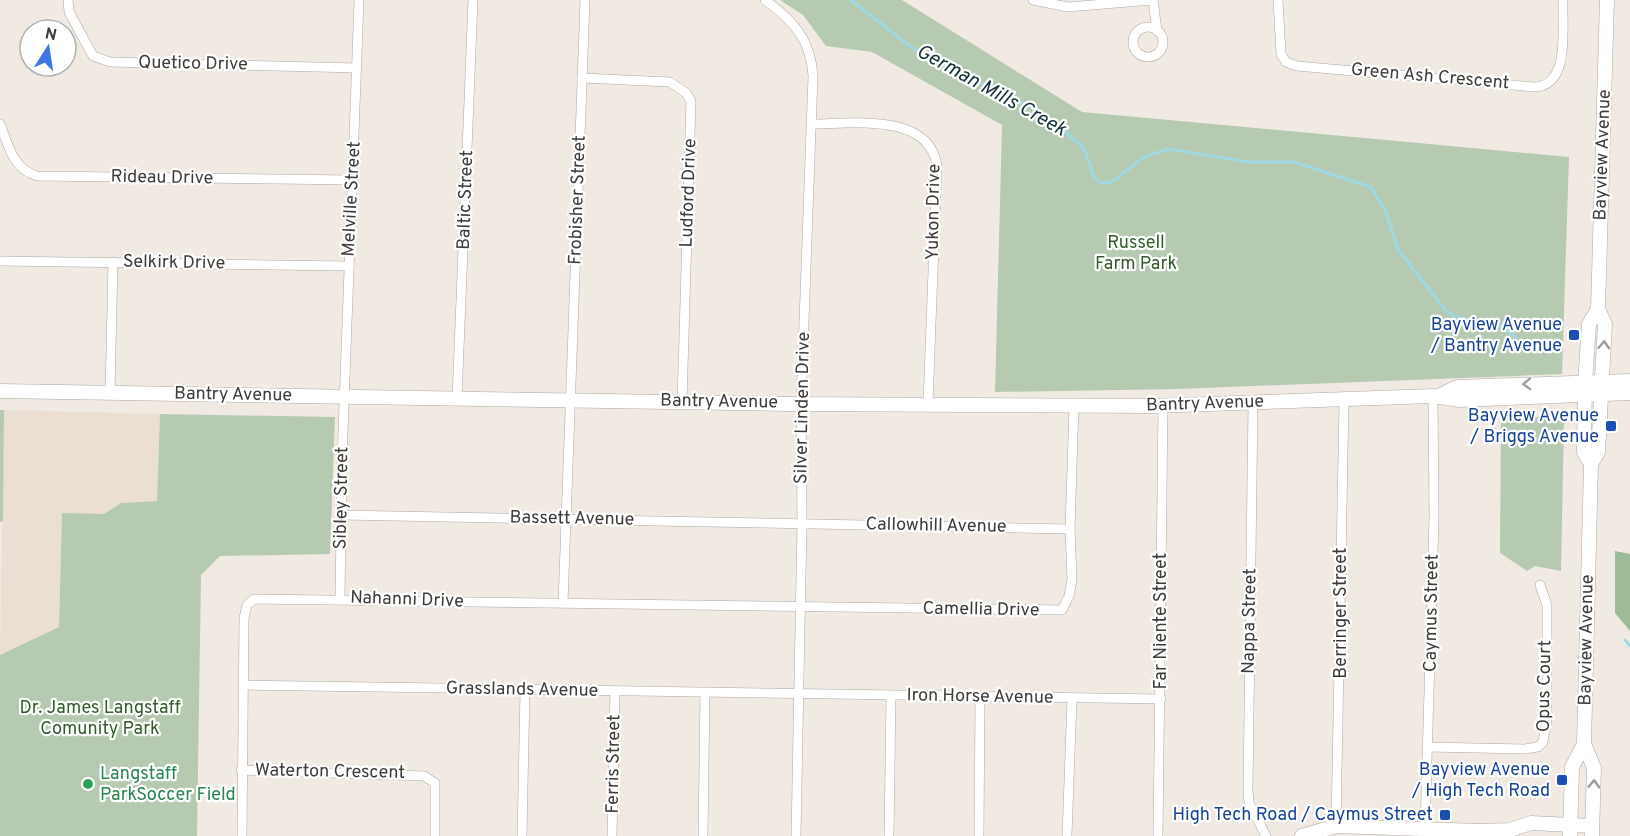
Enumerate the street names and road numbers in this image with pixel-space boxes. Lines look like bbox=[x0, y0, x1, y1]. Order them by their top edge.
street label: Quetico Drive bbox=[138, 52, 248, 76]
street label: Green Ash Crescent bbox=[1350, 59, 1510, 95]
street label: Bayview Avenue bbox=[1589, 89, 1617, 221]
street label: Frobisher Street bbox=[564, 135, 592, 265]
street label: Ludford Drive bbox=[676, 138, 702, 248]
street label: Melville Street bbox=[337, 141, 367, 257]
street label: Baltic Street bbox=[453, 150, 479, 250]
street label: Yukon Drive bbox=[922, 164, 946, 260]
street label: Rideau Drive bbox=[110, 166, 214, 190]
street label: Selkirk Drive bbox=[123, 251, 225, 275]
street label: Silver Linden Drive bbox=[790, 332, 816, 484]
street label: Bantry Avenue bbox=[174, 382, 292, 408]
street label: Bantry Avenue bbox=[660, 389, 778, 415]
street label: Bantry Avenue bbox=[1146, 390, 1264, 418]
street label: Sibley Street bbox=[330, 446, 354, 550]
street label: Bassett Avenue bbox=[509, 506, 635, 532]
street label: Callowhill Avenue bbox=[865, 513, 1007, 539]
street label: Berringer Street bbox=[1330, 547, 1353, 679]
street label: Far Niente Street bbox=[1150, 553, 1173, 689]
street label: Caymus Street bbox=[1419, 554, 1445, 672]
street label: Nappa Street bbox=[1238, 568, 1262, 674]
street label: Bayview Avenue bbox=[1574, 574, 1600, 706]
street label: Nahanni Drive bbox=[350, 587, 464, 613]
street label: Camellia Drive bbox=[922, 597, 1040, 623]
street label: Opus Court bbox=[1533, 640, 1557, 732]
street label: Grasslands Avenue bbox=[446, 677, 598, 703]
street label: Iron Horse Avenue bbox=[906, 684, 1054, 710]
street label: Ferris Street bbox=[602, 714, 626, 814]
street label: Waterton Crescent bbox=[255, 759, 405, 785]

